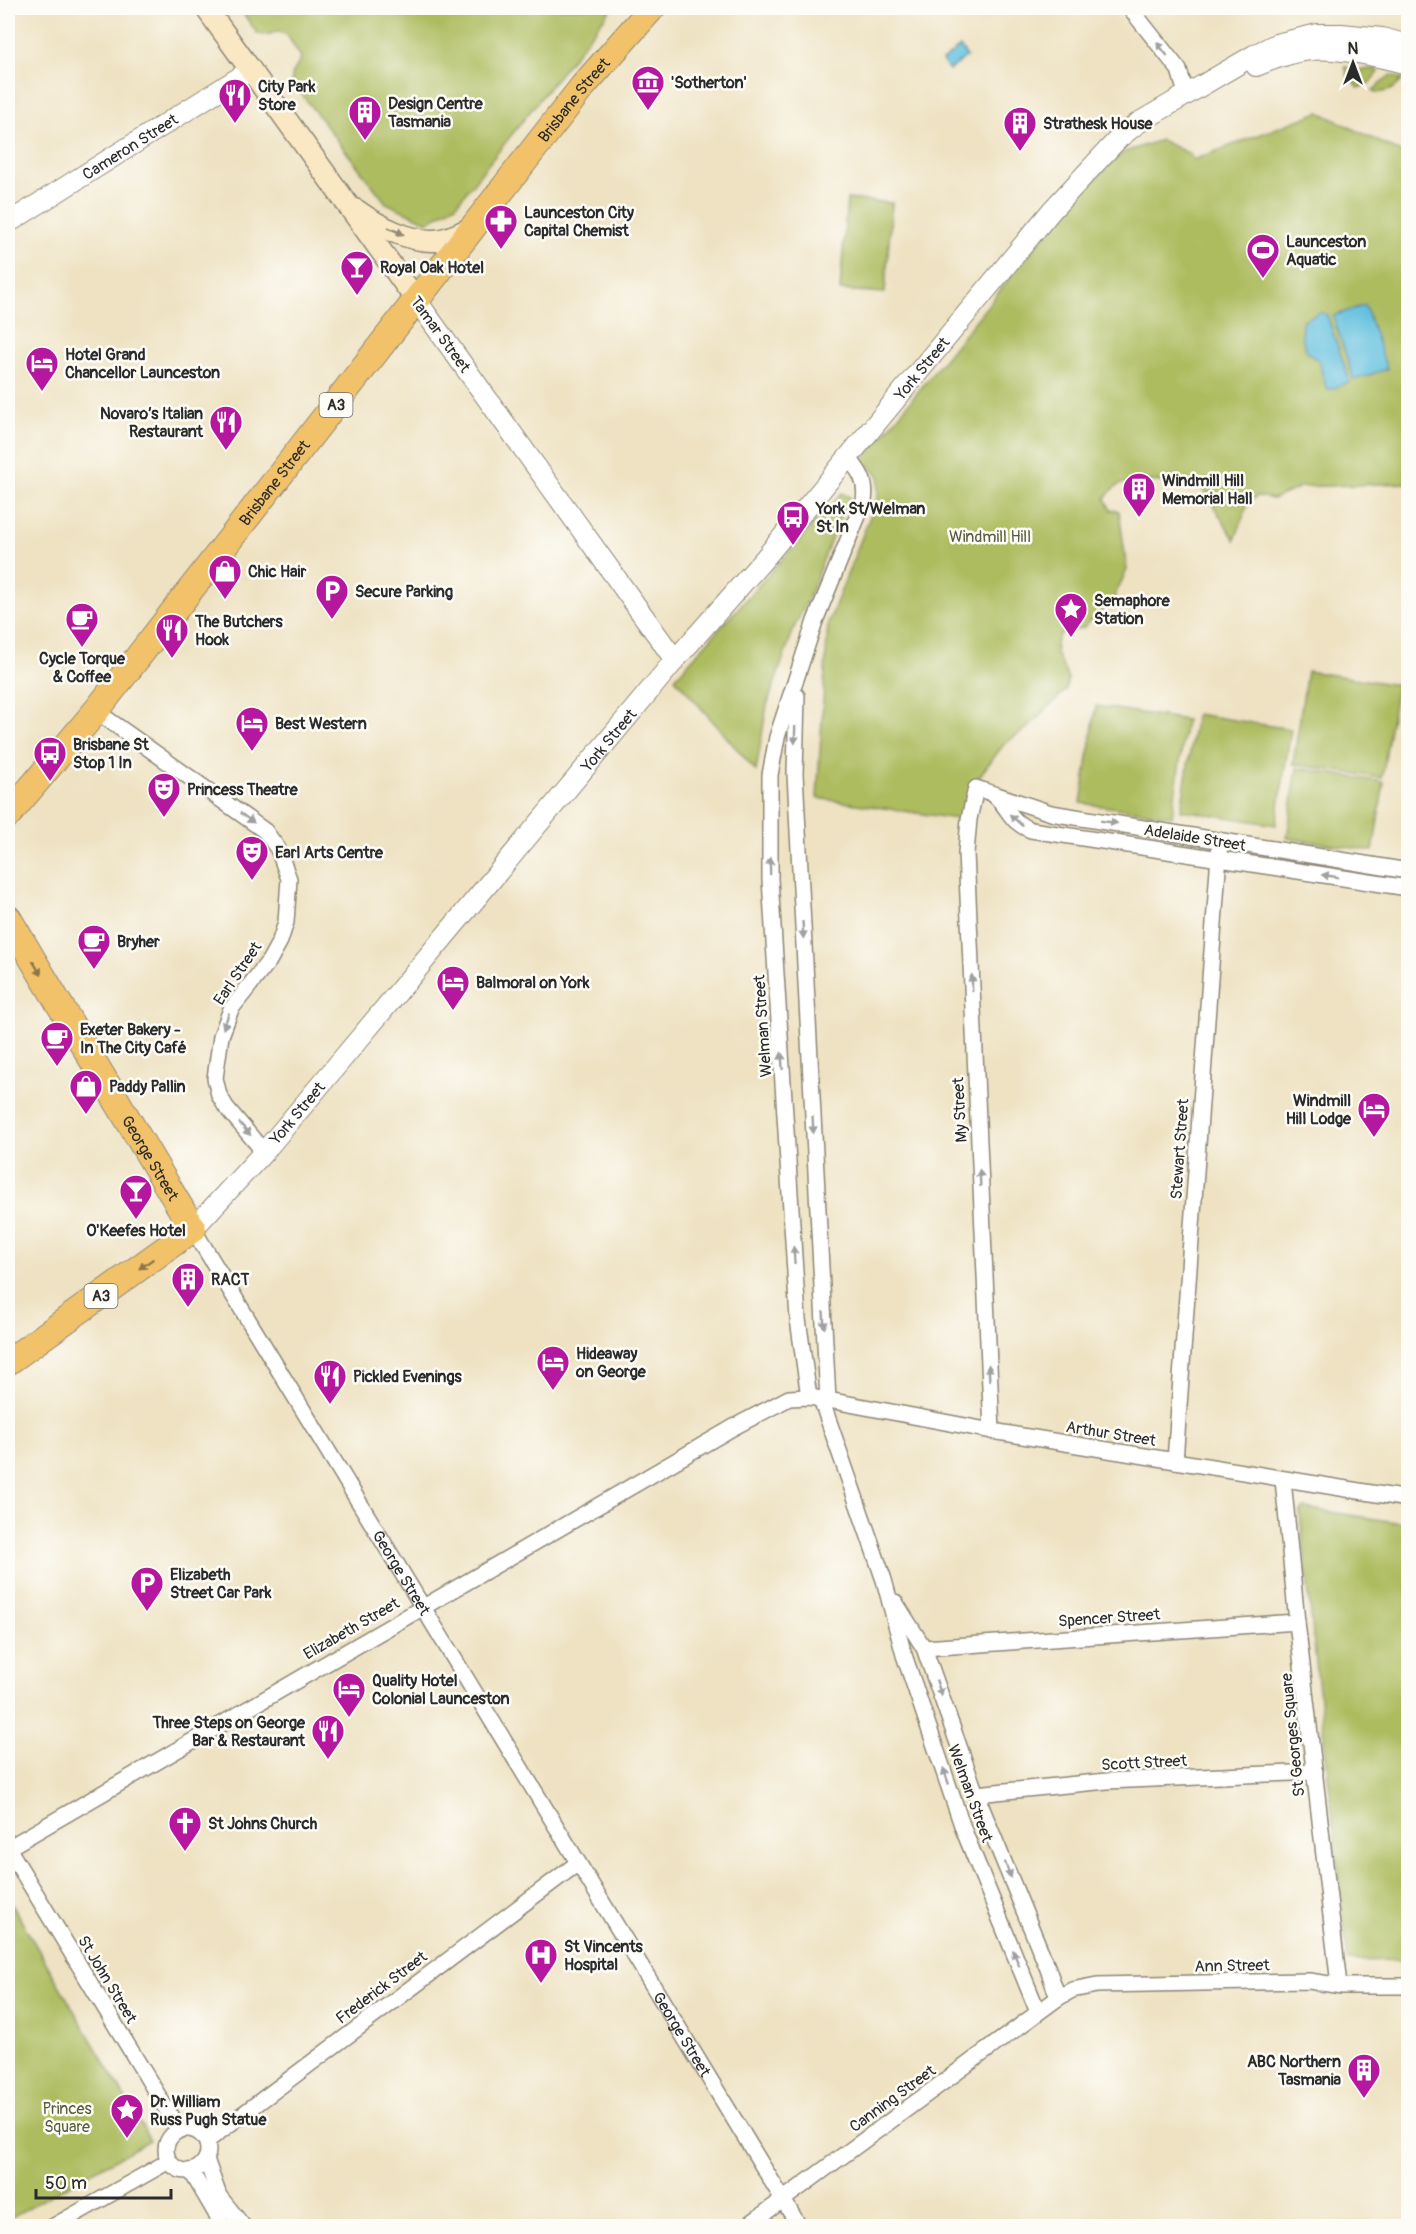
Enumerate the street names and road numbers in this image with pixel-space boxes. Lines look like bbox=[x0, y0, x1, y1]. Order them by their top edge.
street label: Brisbane Street bbox=[534, 53, 615, 147]
street label: Cameron Street bbox=[79, 109, 182, 185]
street label: Tamar Street bbox=[406, 292, 475, 377]
street label: York Street bbox=[890, 333, 955, 405]
road number: A3 bbox=[320, 393, 352, 417]
street label: Brisbane Street bbox=[235, 436, 315, 530]
street label: York Street bbox=[577, 704, 642, 777]
street label: Adelaide Street bbox=[1142, 820, 1248, 856]
street label: Earl Street bbox=[209, 938, 267, 1009]
street label: Welman Street bbox=[749, 974, 777, 1078]
street label: My Street bbox=[948, 1076, 972, 1143]
street label: York Street bbox=[265, 1078, 330, 1150]
street label: Stewart Street bbox=[1167, 1097, 1194, 1200]
street label: George Street bbox=[117, 1112, 183, 1205]
road number: A3 bbox=[84, 1284, 118, 1308]
street label: Arthur Street bbox=[1064, 1417, 1158, 1451]
street label: George Street bbox=[368, 1527, 435, 1620]
street label: Elizabeth Street bbox=[300, 1593, 403, 1664]
street label: Spencer Street bbox=[1057, 1604, 1161, 1632]
street label: St Georges Square bbox=[1277, 1672, 1309, 1798]
street label: Welman Street bbox=[943, 1742, 997, 1845]
street label: Scott Street bbox=[1101, 1751, 1188, 1775]
street label: St John Street bbox=[73, 1932, 141, 2028]
street label: Frederick Street bbox=[332, 1947, 432, 2029]
street label: Ann Street bbox=[1194, 1955, 1270, 1977]
street label: George Street bbox=[648, 1988, 715, 2081]
street label: Canning Street bbox=[846, 2061, 940, 2137]

